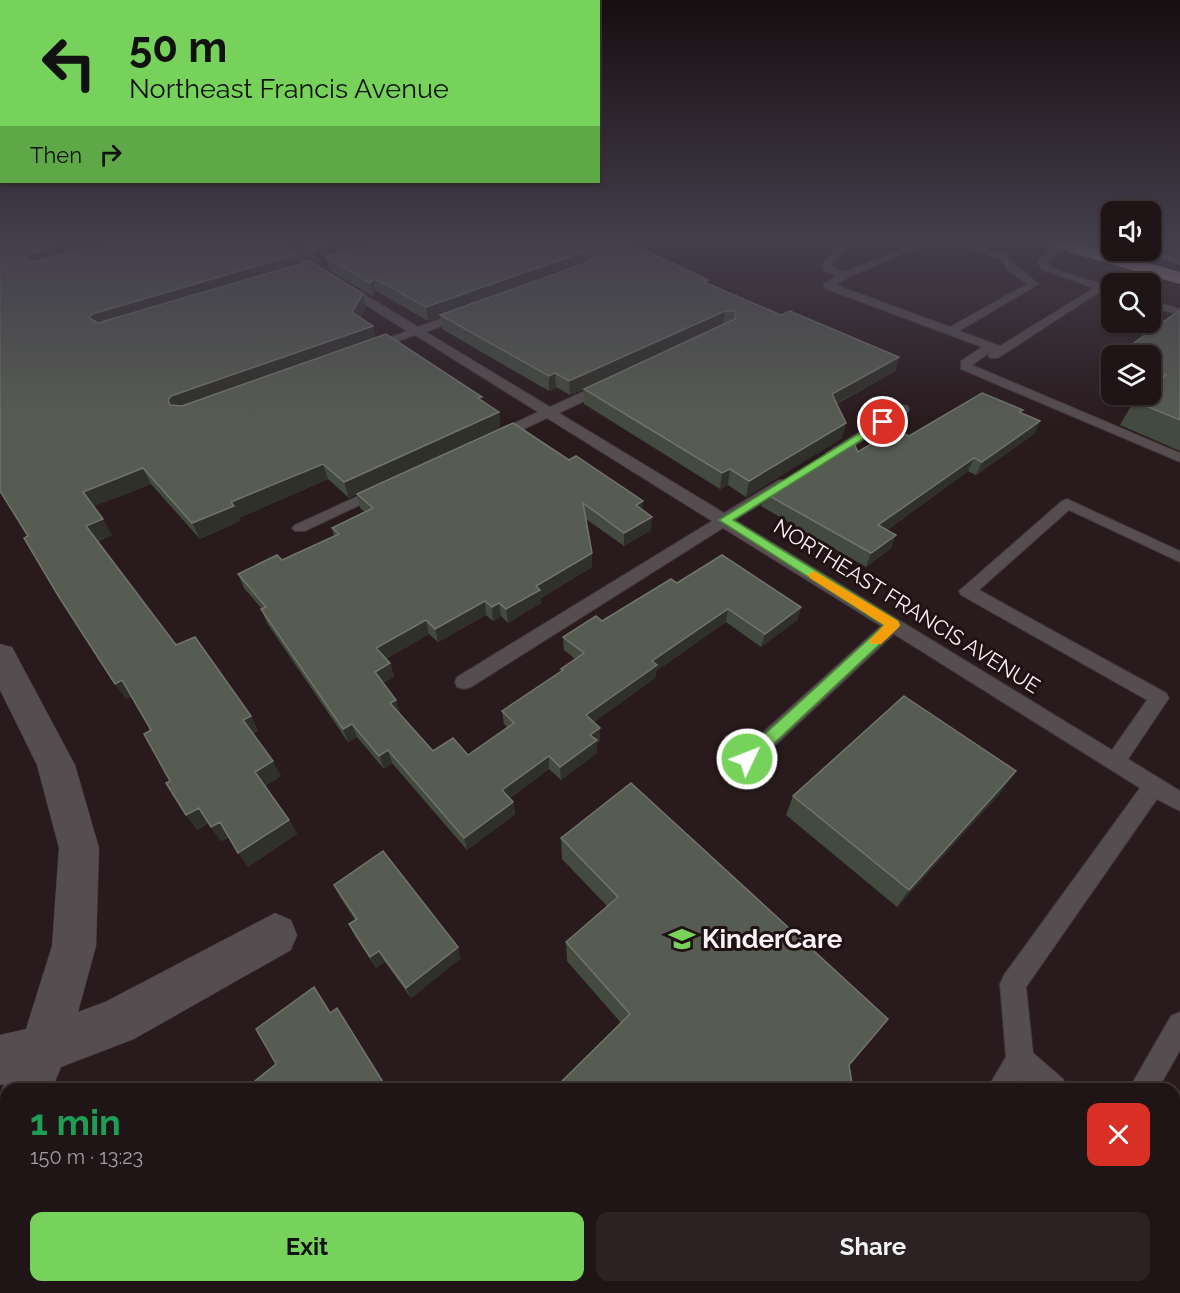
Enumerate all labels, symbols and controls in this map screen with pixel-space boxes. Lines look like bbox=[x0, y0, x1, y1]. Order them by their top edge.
text: 50 m bbox=[129, 23, 227, 72]
icon: left bbox=[30, 24, 108, 102]
text: Northeast Francis Avenue bbox=[129, 73, 449, 104]
icon: right bbox=[94, 138, 127, 171]
text: Then bbox=[30, 142, 82, 168]
map controls bbox=[1101, 201, 1161, 405]
button: sound bbox=[1101, 201, 1161, 261]
button: search bbox=[1101, 273, 1161, 333]
button: layers bbox=[1101, 345, 1161, 405]
pin bbox=[857, 396, 908, 447]
icon: arrive bbox=[866, 405, 899, 438]
street label: NORTHEAST FRANCIS AVENUE bbox=[769, 513, 1045, 699]
position arrow bbox=[715, 727, 779, 791]
school or university icon: KinderCare bbox=[667, 924, 697, 954]
place label: KinderCare bbox=[702, 924, 843, 954]
text: 1 min bbox=[30, 1101, 121, 1143]
button: close bbox=[1087, 1103, 1150, 1166]
text: 150 m · 13:23 bbox=[30, 1145, 143, 1169]
button: Exit bbox=[30, 1212, 584, 1281]
button: Share bbox=[596, 1212, 1150, 1281]

